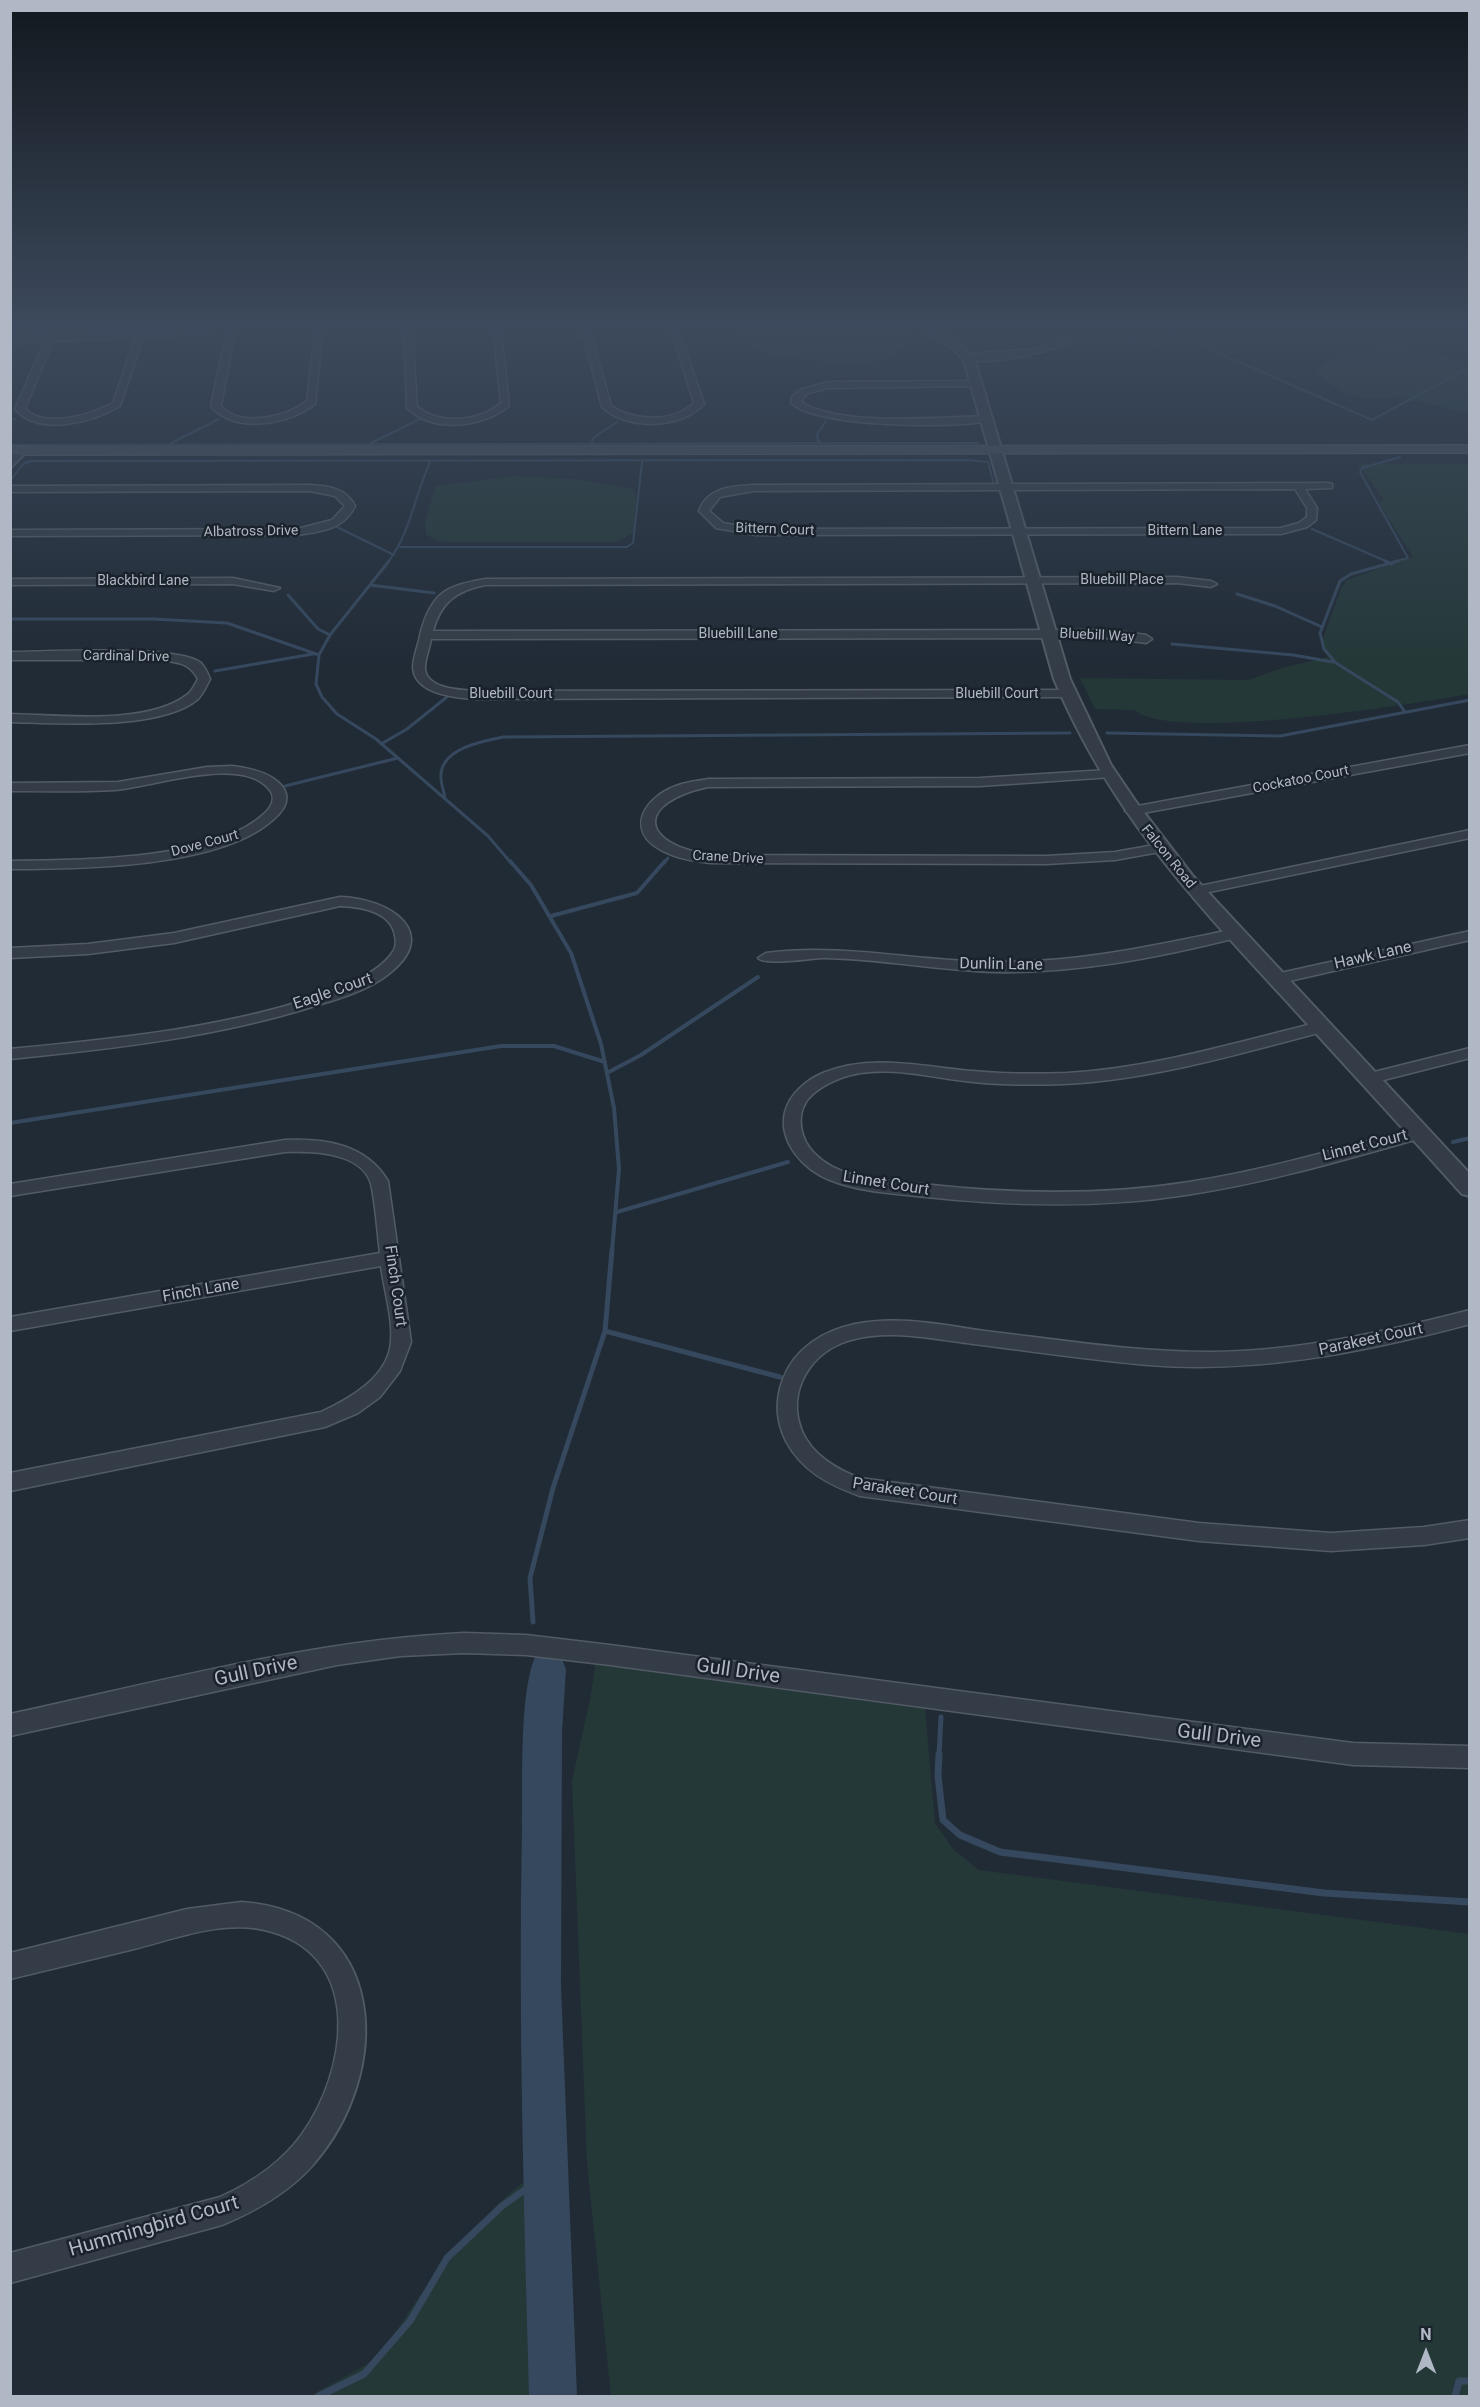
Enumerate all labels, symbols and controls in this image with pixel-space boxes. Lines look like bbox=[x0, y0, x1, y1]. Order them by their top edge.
street label: Bittern Court bbox=[735, 520, 815, 540]
street label: Albatross Drive bbox=[204, 523, 298, 541]
street label: Bittern Lane bbox=[1148, 523, 1222, 539]
street label: Bluebill Place bbox=[1080, 572, 1164, 588]
street label: Blackbird Lane bbox=[97, 573, 189, 589]
street label: Bluebill Lane bbox=[698, 626, 778, 642]
street label: Bluebill Way bbox=[1059, 626, 1135, 646]
street label: Cardinal Drive bbox=[83, 648, 169, 666]
street label: Bluebill Court bbox=[469, 686, 553, 702]
street label: Bluebill Court bbox=[955, 686, 1039, 702]
street label: Cockatoo Court bbox=[1252, 762, 1350, 798]
street label: Falcon Road bbox=[1137, 822, 1199, 892]
street label: Dove Court bbox=[169, 827, 241, 861]
street label: Crane Drive bbox=[692, 848, 764, 868]
street label: Hawk Lane bbox=[1332, 938, 1414, 974]
street label: Dunlin Lane bbox=[959, 955, 1043, 975]
street label: Eagle Court bbox=[291, 969, 375, 1015]
street label: Linnet Court bbox=[1320, 1126, 1410, 1166]
street label: Linnet Court bbox=[841, 1168, 931, 1200]
street label: Finch Court bbox=[380, 1244, 410, 1328]
street label: Finch Lane bbox=[161, 1275, 241, 1307]
street label: Parakeet Court bbox=[1317, 1320, 1425, 1360]
street label: Parakeet Court bbox=[851, 1474, 959, 1510]
street label: Gull Drive bbox=[212, 1652, 300, 1692]
street label: Gull Drive bbox=[695, 1654, 781, 1690]
street label: Gull Drive bbox=[1176, 1720, 1262, 1754]
street label: Hummingbird Court bbox=[66, 2191, 242, 2263]
north arrow bbox=[1396, 2323, 1456, 2383]
text: N bbox=[1420, 2325, 1432, 2344]

